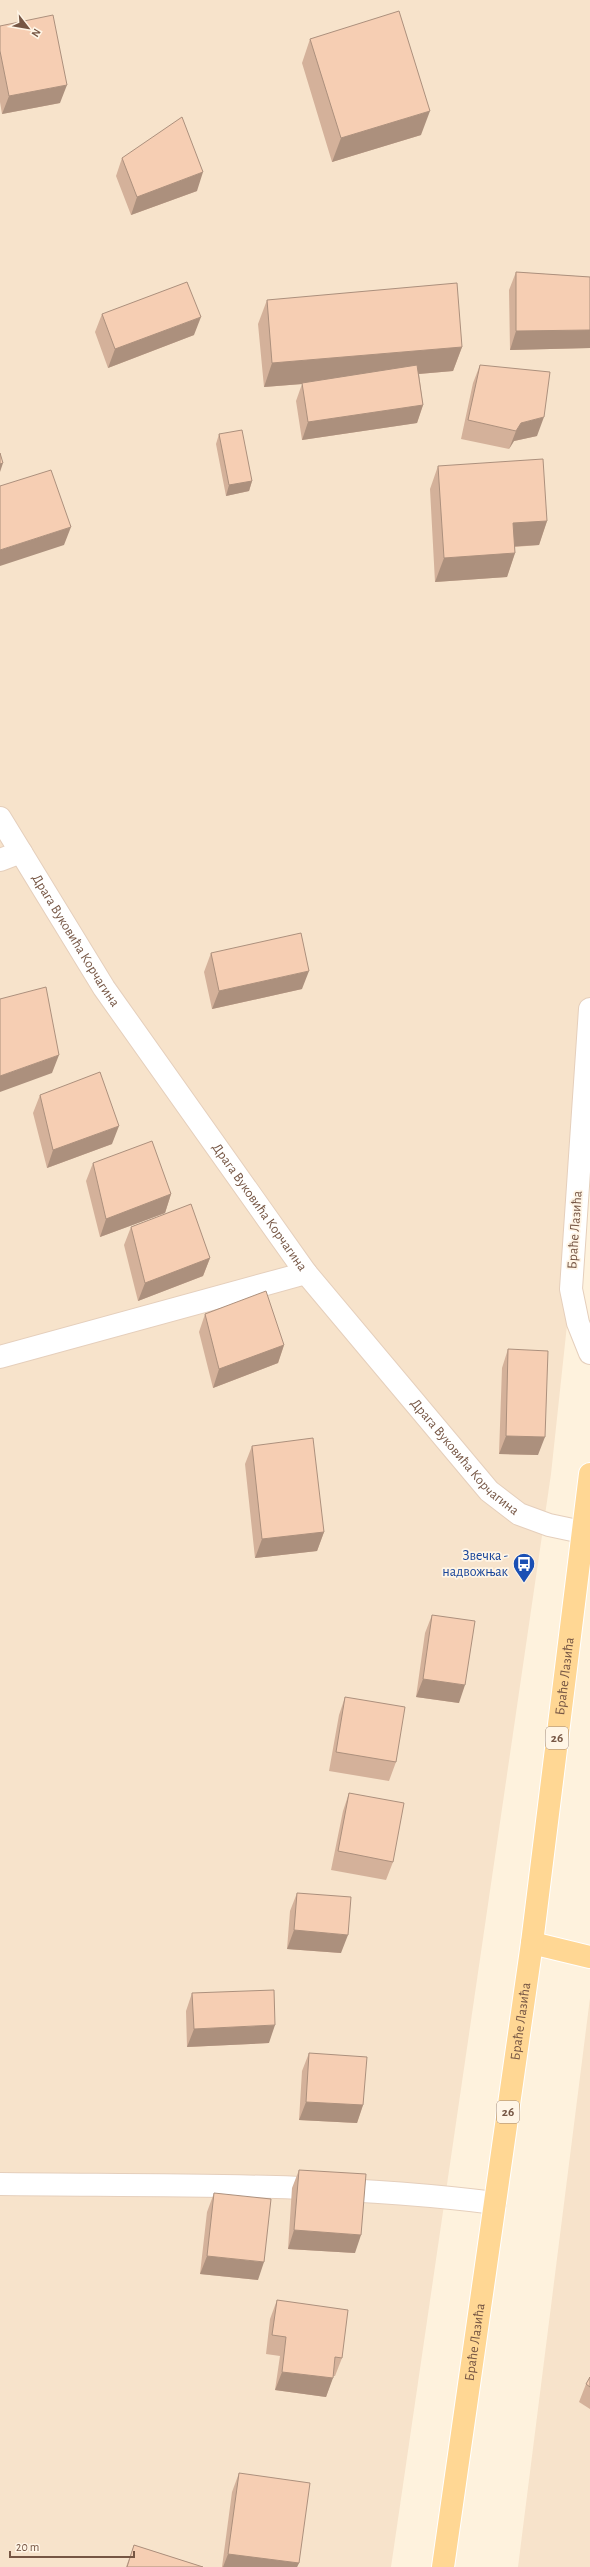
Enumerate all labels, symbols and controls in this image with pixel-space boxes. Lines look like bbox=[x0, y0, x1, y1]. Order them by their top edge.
north arrow bbox=[8, 8, 48, 48]
text: N bbox=[29, 27, 43, 39]
street label: Драга Вуковића Корчагина bbox=[29, 872, 122, 1010]
street label: Драга Вуковића Корчагина bbox=[209, 1141, 310, 1274]
street label: Браће Лазића bbox=[565, 1190, 585, 1270]
street label: Драга Вуковића Корчагина bbox=[408, 1396, 522, 1518]
place label: Звечка - надвожњак bbox=[442, 1549, 509, 1579]
bus stop icon: Звечка - надвожњак bbox=[511, 1551, 537, 1584]
street label: Браће Лазића bbox=[553, 1636, 577, 1716]
road number: 26 bbox=[546, 1727, 568, 1749]
street label: Браће Лазића bbox=[508, 1981, 533, 2061]
road number: 26 bbox=[497, 2101, 519, 2123]
street label: Браће Лазића bbox=[463, 2302, 488, 2382]
scale bar bbox=[10, 2533, 134, 2559]
text: 20 m bbox=[16, 2541, 39, 2553]

